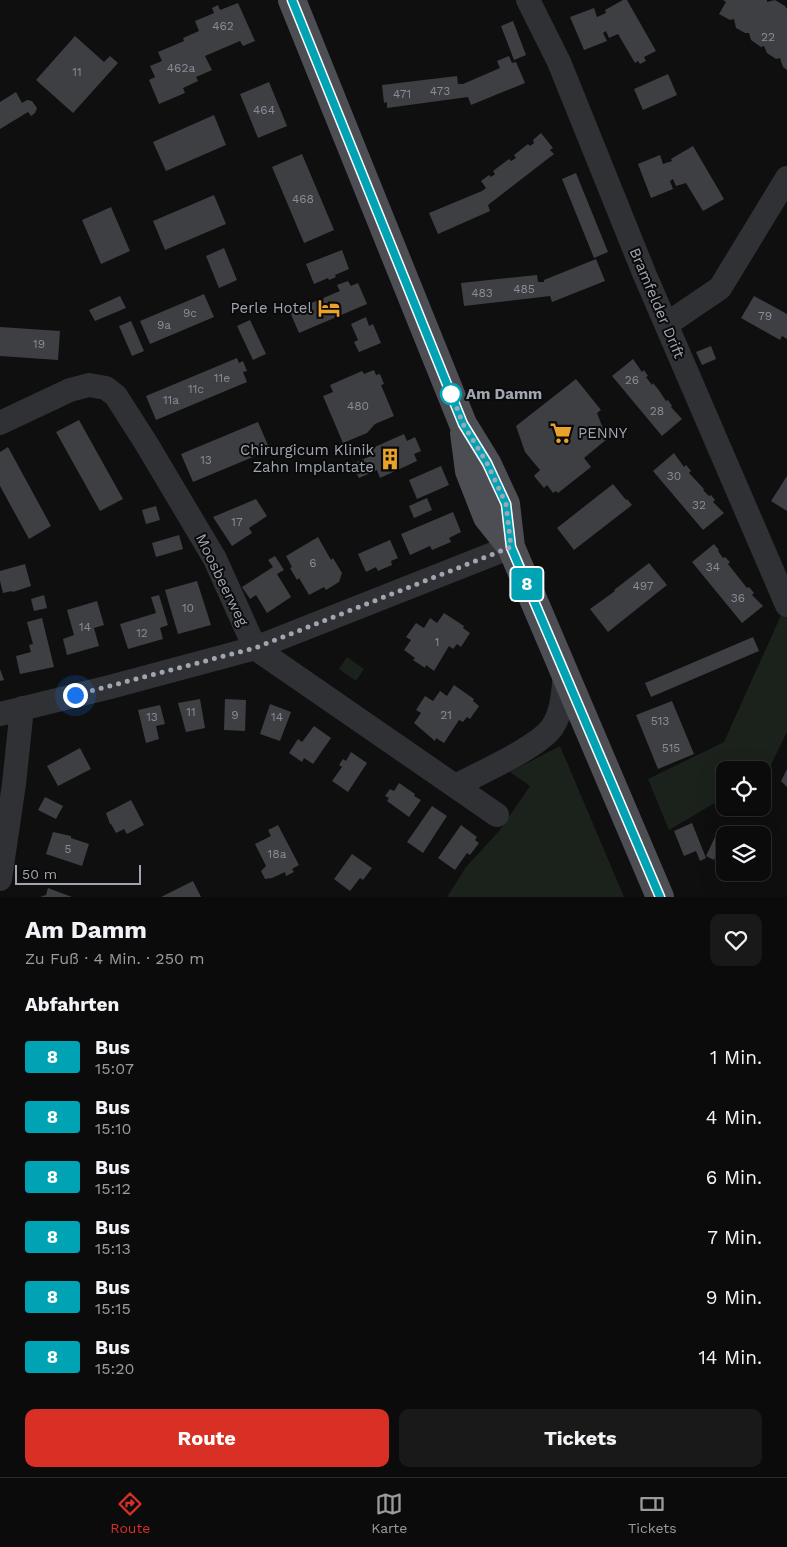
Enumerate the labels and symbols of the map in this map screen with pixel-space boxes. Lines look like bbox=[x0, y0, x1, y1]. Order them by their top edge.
house number: 462 bbox=[212, 19, 234, 33]
house number: 22 bbox=[761, 30, 775, 44]
house number: 462a bbox=[167, 61, 195, 75]
house number: 11 bbox=[72, 65, 82, 79]
house number: 473 bbox=[430, 84, 450, 98]
house number: 471 bbox=[393, 87, 411, 101]
house number: 464 bbox=[253, 103, 275, 117]
house number: 468 bbox=[292, 192, 314, 206]
street label: Bramfelder Drift bbox=[626, 245, 689, 362]
house number: 485 bbox=[513, 282, 535, 296]
house number: 483 bbox=[471, 286, 493, 300]
hotel icon: Perle Hotel bbox=[316, 295, 342, 321]
place label: Perle Hotel bbox=[231, 299, 312, 317]
house number: 9c bbox=[183, 306, 197, 320]
house number: 79 bbox=[758, 309, 772, 323]
house number: 9a bbox=[157, 318, 171, 332]
house number: 19 bbox=[33, 337, 45, 351]
house number: 11e bbox=[214, 371, 230, 385]
house number: 26 bbox=[625, 373, 639, 387]
house number: 11c bbox=[188, 382, 204, 396]
marker: Am Damm bbox=[440, 383, 462, 405]
place label: Am Damm bbox=[466, 385, 542, 403]
house number: 11a bbox=[163, 393, 179, 407]
house number: 480 bbox=[347, 399, 369, 413]
house number: 28 bbox=[650, 404, 664, 418]
supermarket icon: PENNY bbox=[548, 420, 574, 446]
place label: PENNY bbox=[578, 424, 628, 442]
place label: Chirurgicum Klinik Zahn Implantate bbox=[240, 441, 374, 476]
building icon: Chirurgicum Klinik Zahn Implantate bbox=[377, 446, 403, 472]
house number: 13 bbox=[200, 453, 212, 467]
house number: 30 bbox=[667, 469, 681, 483]
house number: 32 bbox=[692, 498, 706, 512]
house number: 17 bbox=[231, 515, 243, 529]
street label: Moosbeerweg bbox=[192, 531, 252, 629]
house number: 6 bbox=[309, 556, 317, 570]
house number: 34 bbox=[706, 560, 720, 574]
line badge: 8 bbox=[511, 568, 543, 600]
house number: 497 bbox=[632, 579, 654, 593]
house number: 36 bbox=[731, 591, 745, 605]
house number: 10 bbox=[182, 601, 194, 615]
house number: 14 bbox=[79, 620, 91, 634]
house number: 12 bbox=[136, 626, 148, 640]
house number: 1 bbox=[435, 635, 439, 649]
your location bbox=[63, 683, 88, 708]
house number: 11 bbox=[186, 705, 196, 719]
house number: 9 bbox=[231, 708, 239, 722]
house number: 21 bbox=[440, 708, 452, 722]
house number: 13 bbox=[146, 710, 158, 724]
house number: 14 bbox=[271, 710, 283, 724]
house number: 513 bbox=[651, 714, 669, 728]
house number: 515 bbox=[662, 741, 680, 755]
house number: 5 bbox=[65, 842, 72, 856]
house number: 18a bbox=[268, 847, 287, 861]
scale bar bbox=[15, 862, 141, 885]

